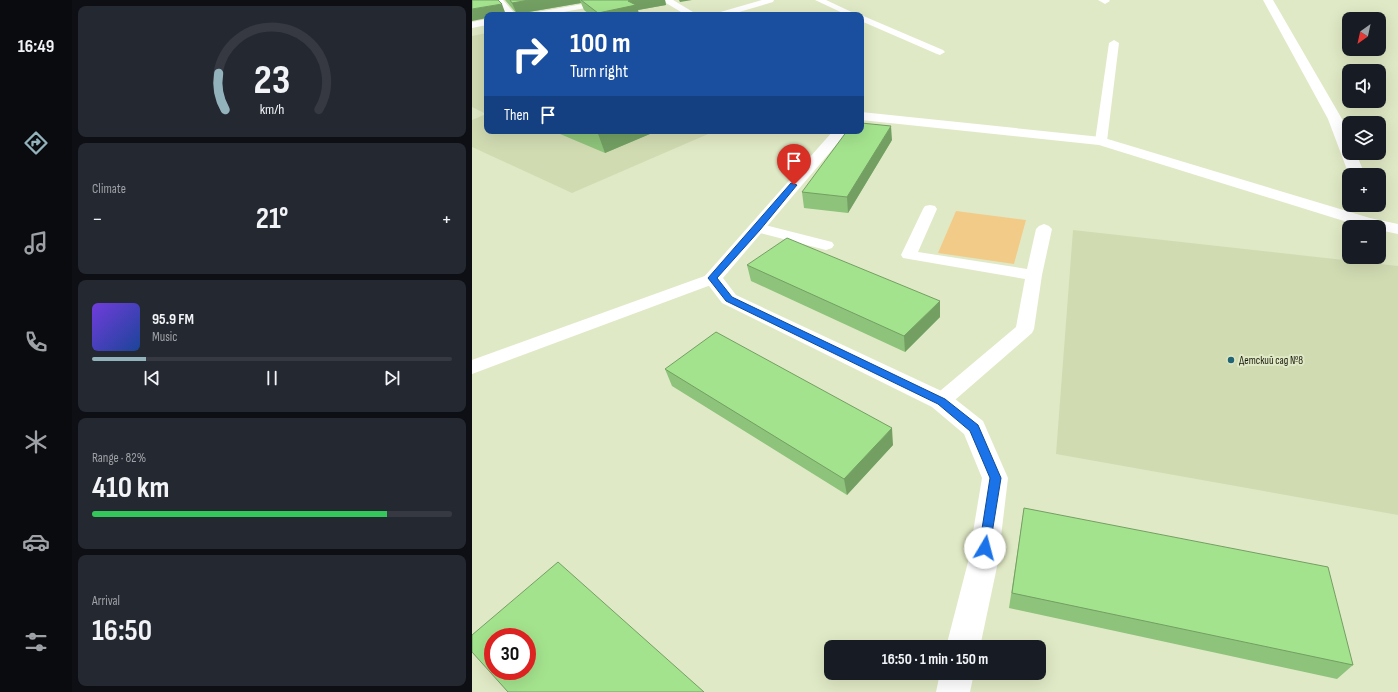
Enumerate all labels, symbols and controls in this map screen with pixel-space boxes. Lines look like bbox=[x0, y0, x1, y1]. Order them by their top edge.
north arrow bbox=[1342, 12, 1386, 56]
map controls bbox=[1342, 12, 1386, 264]
text: 100 m bbox=[570, 27, 631, 60]
icon: right bbox=[504, 28, 556, 80]
text: 16:49 bbox=[18, 36, 54, 57]
text: 23 bbox=[254, 55, 290, 104]
text: Turn right bbox=[570, 61, 628, 82]
button: sound bbox=[1342, 64, 1386, 108]
text: km/h bbox=[260, 100, 284, 117]
icon: arrive bbox=[537, 104, 559, 126]
text: Then bbox=[504, 106, 529, 125]
button: layers bbox=[1342, 116, 1386, 160]
icon: directions bbox=[22, 129, 50, 157]
pin bbox=[777, 144, 811, 185]
icon: arrive bbox=[783, 150, 805, 172]
button: + bbox=[1342, 168, 1386, 212]
text: Climate bbox=[92, 181, 126, 197]
text: 21° bbox=[256, 201, 288, 237]
text: − bbox=[92, 206, 103, 233]
text: + bbox=[441, 206, 452, 233]
button: − bbox=[1342, 220, 1386, 264]
icon: music bbox=[22, 229, 50, 257]
text: 95.9 FM bbox=[152, 310, 194, 329]
icon: phone bbox=[22, 328, 50, 356]
text: Music bbox=[152, 329, 177, 345]
place label: Детский сад №8 bbox=[1239, 354, 1303, 367]
marker: Детский сад №8 bbox=[1226, 355, 1236, 365]
icon: previous bbox=[141, 367, 163, 389]
icon: pause bbox=[261, 367, 283, 389]
icon: next bbox=[381, 367, 403, 389]
icon: climate bbox=[22, 428, 50, 456]
text: Range · 82% bbox=[92, 450, 146, 466]
text: 410 km bbox=[92, 470, 169, 506]
position arrow bbox=[964, 527, 1006, 569]
icon: car bbox=[22, 528, 50, 556]
text: Arrival bbox=[92, 593, 120, 609]
text: 16:50 bbox=[92, 613, 152, 649]
icon: filters bbox=[22, 628, 50, 656]
speed limit sign: 30 bbox=[484, 628, 536, 680]
text: 16:50 · 1 min · 150 m bbox=[882, 650, 988, 669]

